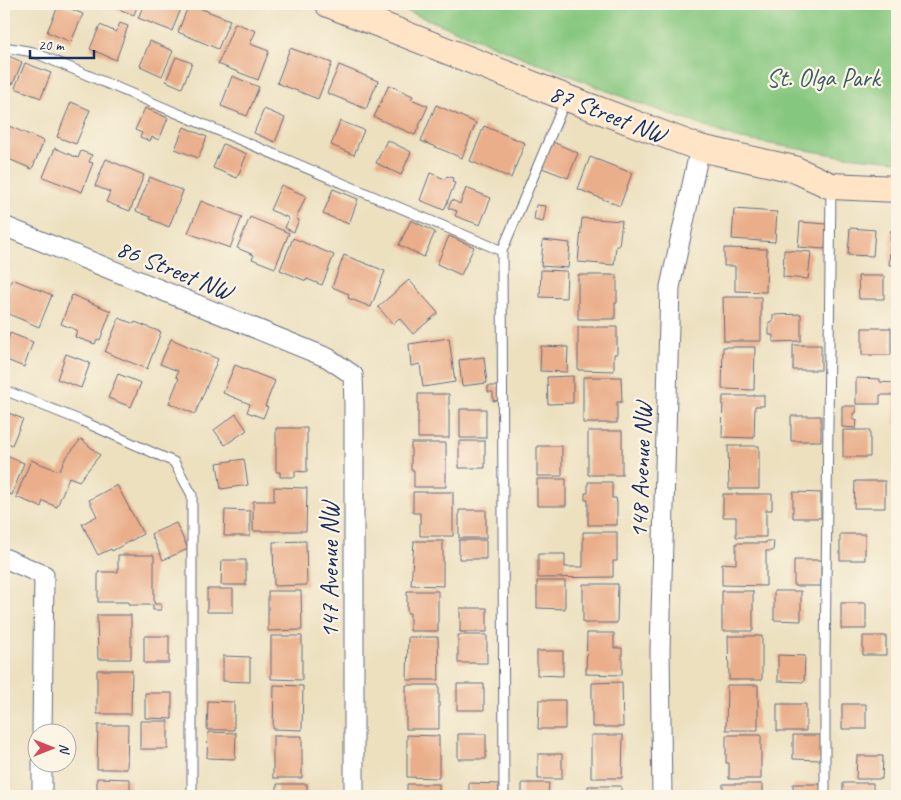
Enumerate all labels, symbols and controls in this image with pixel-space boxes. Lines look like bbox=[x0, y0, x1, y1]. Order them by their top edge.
scale bar bbox=[30, 28, 94, 60]
text: 20 m bbox=[38, 36, 65, 55]
park label: St. Olga Park bbox=[766, 62, 882, 94]
street label: 87 Street NW bbox=[545, 77, 673, 152]
street label: 86 Street NW bbox=[112, 232, 240, 309]
street label: 148 Avenue NW bbox=[623, 398, 659, 539]
street label: 147 Avenue NW bbox=[314, 499, 346, 638]
north arrow bbox=[28, 722, 78, 772]
text: N bbox=[56, 744, 73, 755]

